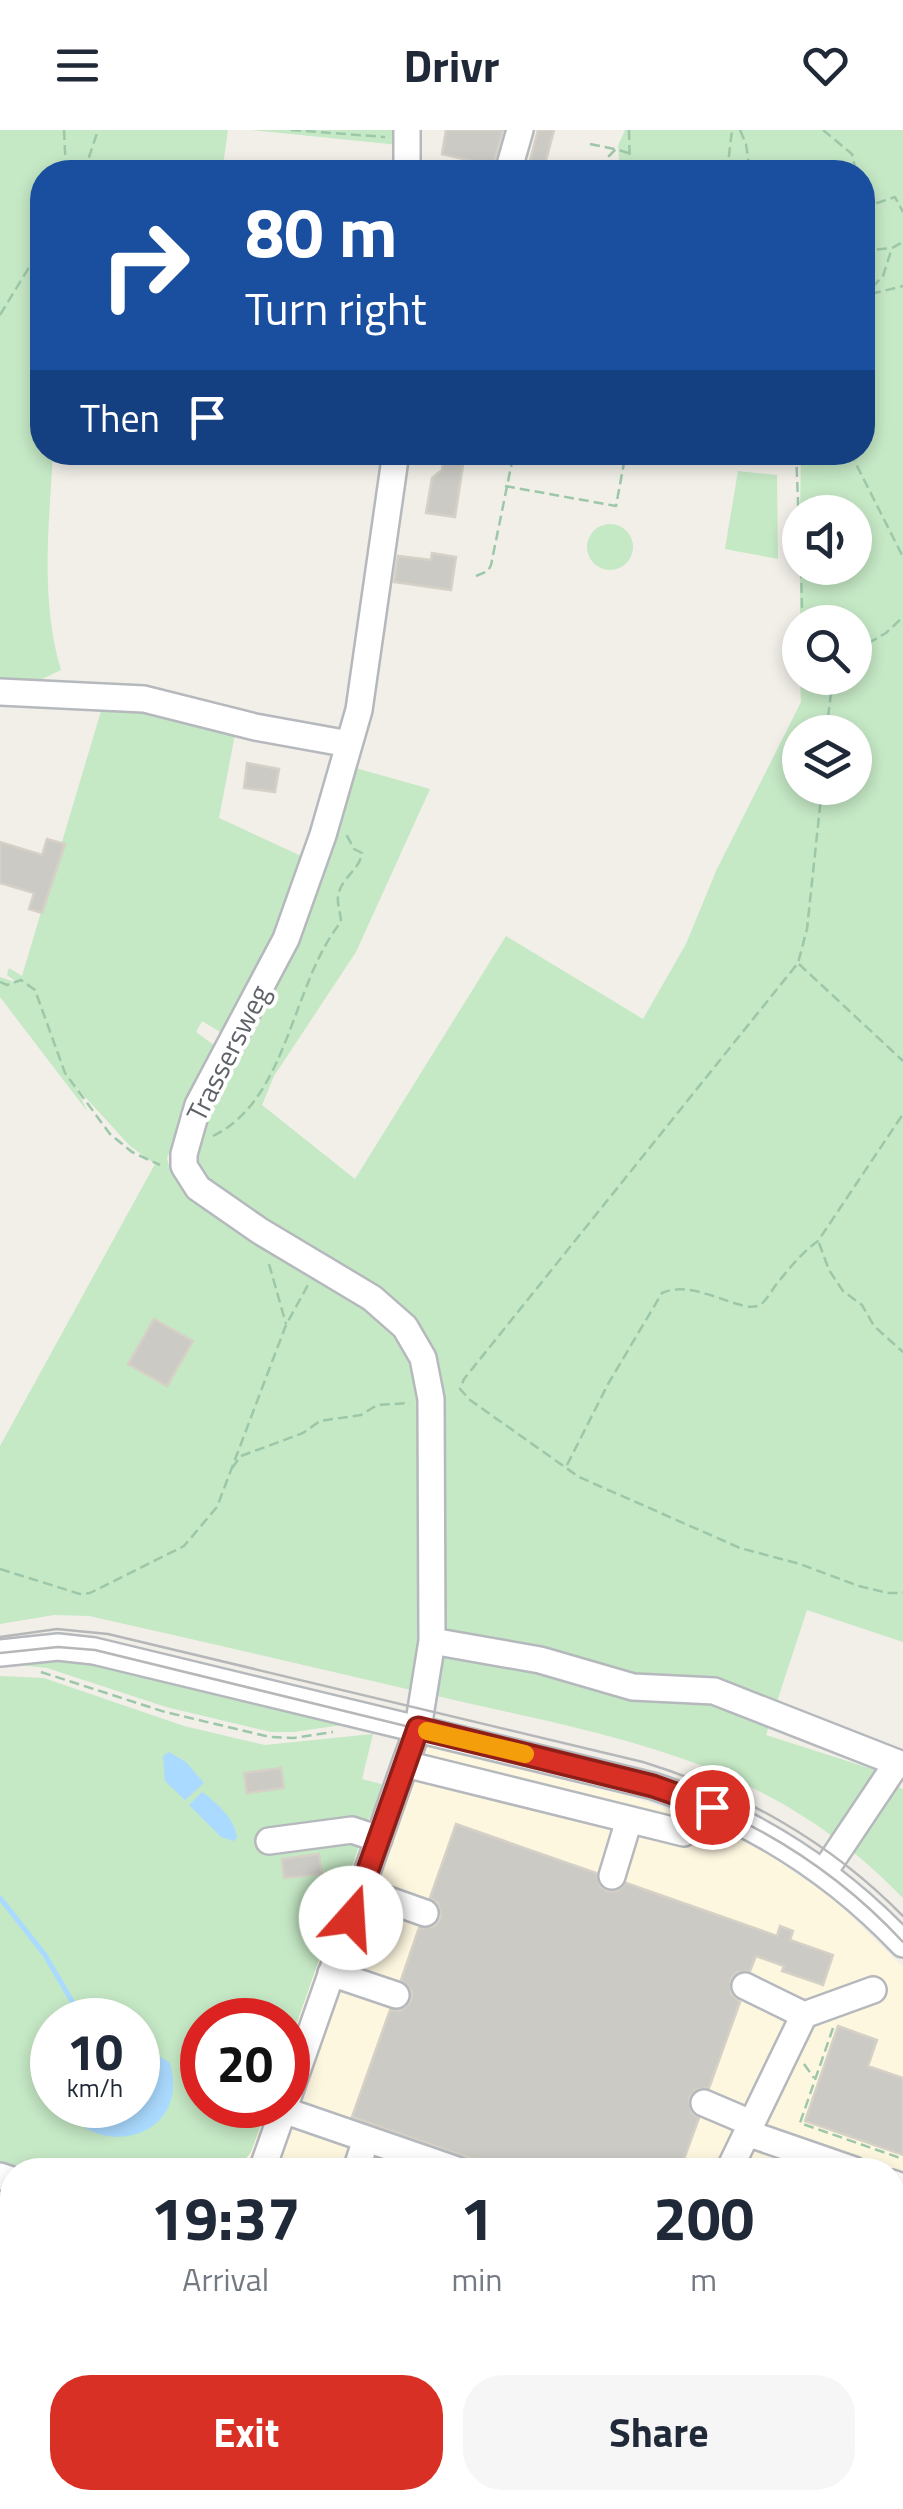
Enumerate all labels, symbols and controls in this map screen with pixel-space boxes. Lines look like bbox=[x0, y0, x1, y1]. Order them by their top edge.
text: Drivr bbox=[403, 31, 500, 99]
icon: menu bbox=[50, 38, 105, 93]
icon: heart bbox=[798, 38, 853, 93]
text: 80 m bbox=[245, 178, 398, 284]
icon: right bbox=[80, 200, 210, 330]
text: Turn right bbox=[245, 274, 427, 342]
text: Then bbox=[80, 389, 160, 447]
icon: arrive bbox=[180, 390, 235, 445]
map controls bbox=[782, 495, 872, 805]
button: sound bbox=[782, 495, 872, 585]
button: search bbox=[782, 605, 872, 695]
button: layers bbox=[782, 715, 872, 805]
street label: Trassersweg bbox=[175, 977, 280, 1129]
pin bbox=[670, 1765, 755, 1850]
icon: arrive bbox=[685, 1780, 740, 1835]
position arrow bbox=[299, 1866, 403, 1970]
speed limit sign: 20 bbox=[180, 1998, 310, 2128]
text: 10 bbox=[67, 2013, 123, 2089]
text: km/h bbox=[67, 2069, 123, 2107]
text: 19:37 bbox=[151, 2172, 301, 2263]
text: 1 bbox=[460, 2172, 494, 2263]
text: 200 bbox=[653, 2172, 754, 2263]
text: Arrival bbox=[182, 2255, 269, 2303]
text: min bbox=[451, 2255, 502, 2303]
text: m bbox=[690, 2255, 717, 2303]
button: Exit bbox=[50, 2375, 443, 2490]
button: Share bbox=[463, 2375, 855, 2490]

